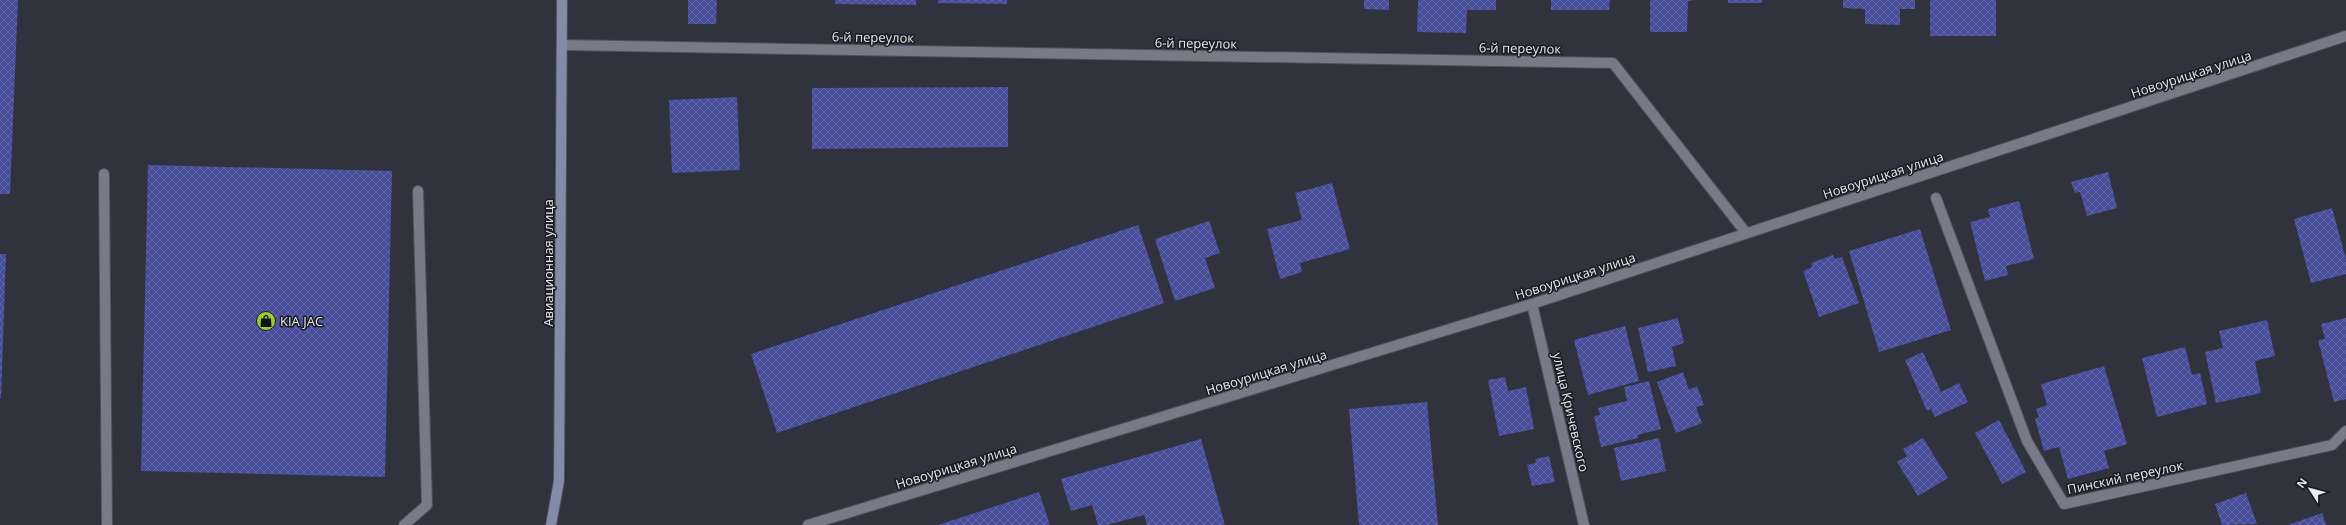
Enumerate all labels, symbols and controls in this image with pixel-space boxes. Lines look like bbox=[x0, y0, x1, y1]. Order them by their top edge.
street label: 6-й переулок bbox=[832, 27, 915, 47]
street label: 6-й переулок bbox=[1155, 33, 1238, 53]
street label: 6-й переулок bbox=[1479, 38, 1562, 58]
street label: Новоурицкая улица bbox=[2128, 46, 2254, 102]
street label: Новоурицкая улица bbox=[1820, 147, 1946, 203]
street label: Авиационная улица bbox=[539, 199, 557, 327]
street label: Новоурицкая улица bbox=[1512, 248, 1638, 304]
shop icon: KIA JAC bbox=[255, 310, 277, 332]
place label: KIA JAC bbox=[280, 312, 323, 330]
street label: Новоурицкая улица bbox=[1203, 345, 1329, 399]
street label: улица Кричевского bbox=[1549, 351, 1594, 474]
street label: Новоурицкая улица bbox=[893, 439, 1019, 493]
street label: Пинский переулок bbox=[2065, 456, 2185, 498]
north arrow bbox=[2290, 469, 2330, 509]
text: N bbox=[2293, 475, 2310, 491]

